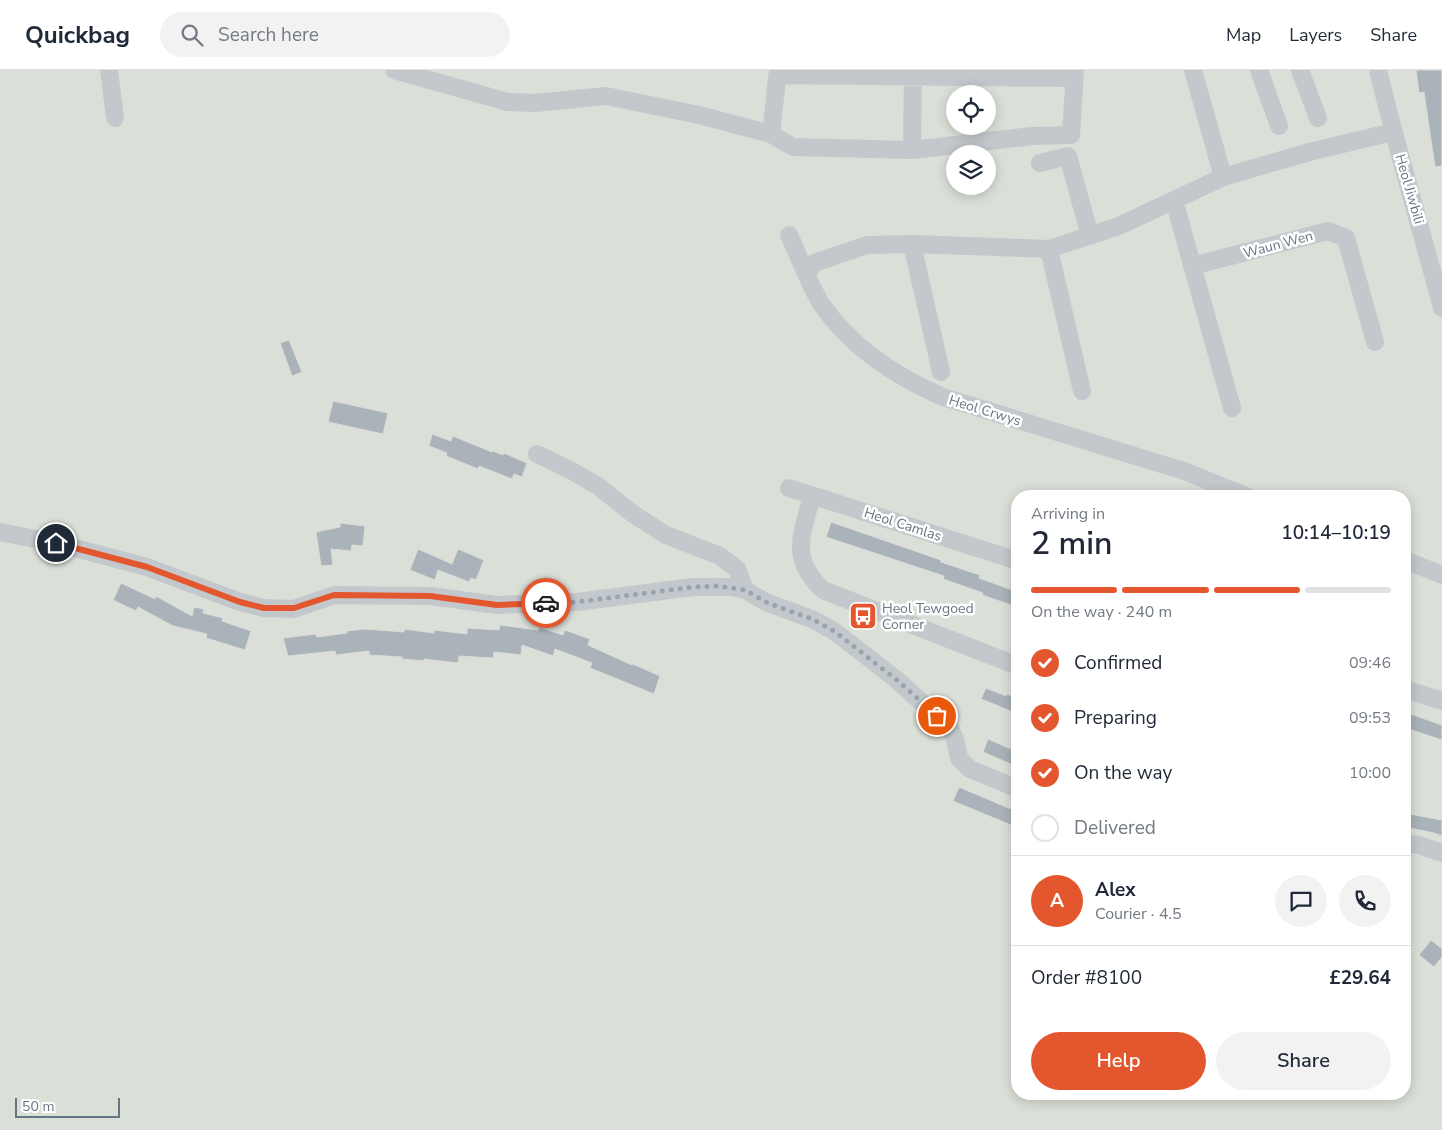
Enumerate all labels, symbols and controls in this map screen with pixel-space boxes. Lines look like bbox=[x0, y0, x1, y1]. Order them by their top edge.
search box bbox=[160, 12, 510, 57]
text: Quickbag bbox=[25, 19, 130, 51]
icon: search bbox=[178, 21, 206, 49]
text: Search here bbox=[218, 22, 319, 48]
text: Map bbox=[1226, 23, 1261, 47]
text: Layers bbox=[1289, 23, 1342, 47]
text: Share bbox=[1370, 23, 1417, 47]
map controls bbox=[946, 85, 996, 195]
button: locate bbox=[946, 85, 996, 135]
button: layers bbox=[946, 145, 996, 195]
street label: Heol Jiwbili bbox=[1390, 152, 1429, 226]
street label: Waun Wen bbox=[1241, 226, 1315, 263]
street label: Heol Crwys bbox=[947, 391, 1023, 431]
street label: Heol Camlas bbox=[862, 503, 944, 546]
text: Arriving in bbox=[1031, 503, 1105, 525]
text: 10:14–10:19 bbox=[1281, 520, 1391, 546]
pin bbox=[35, 522, 77, 564]
text: 2 min bbox=[1031, 522, 1113, 565]
icon: home bbox=[42, 529, 70, 557]
courier bbox=[521, 578, 571, 628]
icon: car bbox=[532, 589, 560, 617]
place label: Heol Tewgoed Corner bbox=[882, 599, 974, 634]
bus stop icon: Heol Tewgoed Corner bbox=[848, 601, 878, 631]
text: On the way · 240 m bbox=[1031, 601, 1172, 623]
icon: check bbox=[1031, 649, 1059, 677]
text: Confirmed bbox=[1074, 650, 1162, 676]
text: 09:46 bbox=[1349, 652, 1391, 674]
pin bbox=[916, 695, 958, 737]
icon: bag bbox=[923, 702, 951, 730]
icon: check bbox=[1031, 704, 1059, 732]
text: Preparing bbox=[1074, 705, 1157, 731]
text: 09:53 bbox=[1349, 707, 1391, 729]
icon: check bbox=[1031, 759, 1059, 787]
text: On the way bbox=[1074, 760, 1172, 786]
text: 10:00 bbox=[1349, 762, 1391, 784]
text: Delivered bbox=[1074, 815, 1156, 841]
button: chat bbox=[1275, 875, 1327, 927]
button: phone bbox=[1339, 875, 1391, 927]
text: Alex bbox=[1095, 877, 1136, 903]
text: A bbox=[1050, 888, 1064, 914]
text: Courier · 4.5 bbox=[1095, 903, 1181, 925]
text: Order #8100 bbox=[1031, 965, 1142, 991]
text: £29.64 bbox=[1329, 965, 1391, 991]
button: Help bbox=[1031, 1032, 1206, 1090]
button: Share bbox=[1216, 1032, 1391, 1090]
scale bar bbox=[15, 1095, 120, 1118]
text: 50 m bbox=[22, 1097, 54, 1116]

